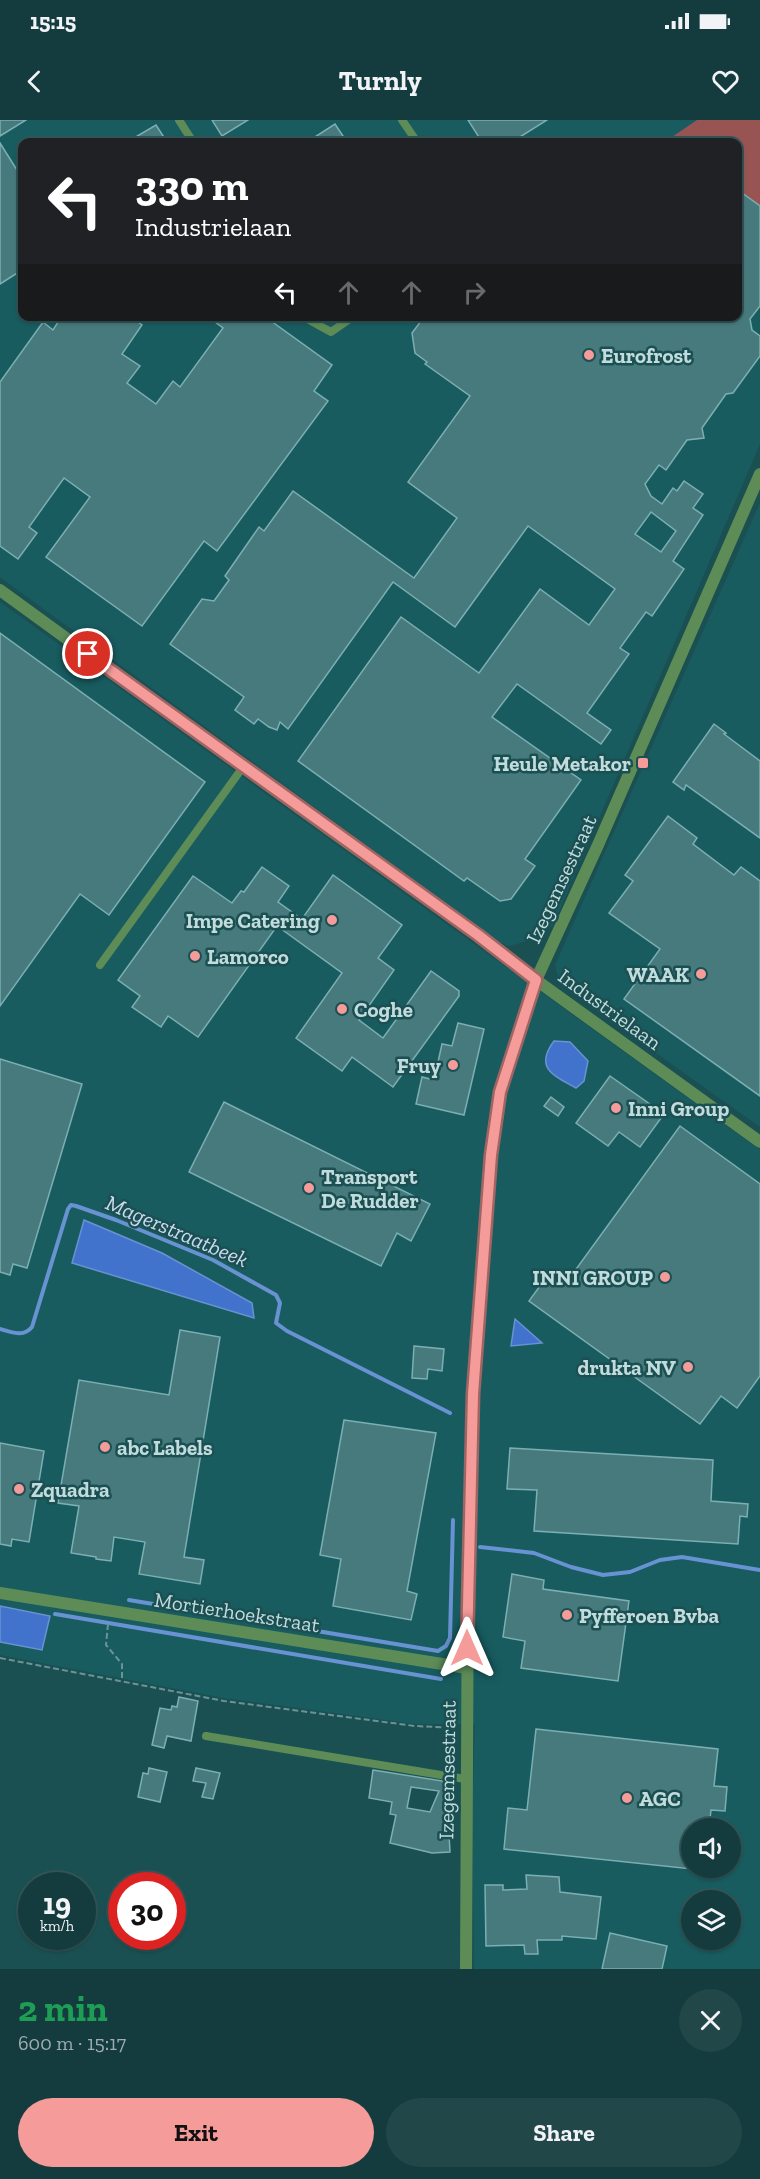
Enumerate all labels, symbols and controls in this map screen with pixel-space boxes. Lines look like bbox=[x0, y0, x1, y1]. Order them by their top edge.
text: 15:15 bbox=[30, 8, 76, 35]
icon: back bbox=[18, 65, 51, 98]
text: Turnly bbox=[339, 65, 421, 97]
icon: heart bbox=[709, 65, 742, 98]
text: 330 m bbox=[135, 160, 249, 211]
icon: left bbox=[36, 162, 114, 240]
text: Industrielaan bbox=[135, 211, 291, 243]
icon: left bbox=[269, 276, 302, 309]
icon: ahead bbox=[332, 276, 365, 309]
icon: ahead bbox=[395, 276, 428, 309]
icon: right bbox=[458, 276, 491, 309]
place label: Eurofrost bbox=[601, 343, 692, 368]
marker: Eurofrost bbox=[582, 348, 596, 362]
pin bbox=[62, 628, 113, 679]
icon: arrive bbox=[71, 637, 104, 670]
place label: Heule Metakor bbox=[494, 751, 631, 776]
marker: Heule Metakor bbox=[636, 756, 650, 770]
street label: Izegemsestraat bbox=[520, 811, 602, 947]
place label: Impe Catering bbox=[186, 908, 320, 933]
marker: Impe Catering bbox=[325, 913, 339, 927]
place label: Lamorco bbox=[207, 944, 289, 969]
marker: Lamorco bbox=[188, 949, 202, 963]
place label: WAAK bbox=[627, 962, 689, 987]
street label: Industrielaan bbox=[553, 963, 667, 1055]
marker: WAAK bbox=[694, 967, 708, 981]
place label: Coghe bbox=[354, 997, 413, 1022]
marker: Coghe bbox=[335, 1002, 349, 1016]
place label: Fruy bbox=[397, 1053, 441, 1078]
marker: Fruy bbox=[446, 1058, 460, 1072]
place label: Inni Group bbox=[628, 1096, 729, 1121]
marker: Inni Group bbox=[609, 1101, 623, 1115]
place label: Transport De Rudder bbox=[321, 1164, 419, 1213]
marker: Transport De Rudder bbox=[302, 1181, 316, 1195]
water label: Magerstraatbeek bbox=[102, 1189, 252, 1273]
place label: INNI GROUP bbox=[532, 1265, 653, 1290]
marker: INNI GROUP bbox=[658, 1270, 672, 1284]
place label: drukta NV bbox=[578, 1355, 677, 1380]
marker: drukta NV bbox=[681, 1360, 695, 1374]
place label: abc Labels bbox=[117, 1435, 213, 1460]
marker: abc Labels bbox=[98, 1440, 112, 1454]
place label: Zquadra bbox=[31, 1477, 110, 1502]
marker: Zquadra bbox=[12, 1482, 26, 1496]
street label: Mortierhoekstraat bbox=[153, 1587, 322, 1637]
place label: Pyfferoen Bvba bbox=[579, 1603, 720, 1628]
marker: Pyfferoen Bvba bbox=[560, 1608, 574, 1622]
position arrow bbox=[435, 1616, 499, 1680]
street label: Izegemsestraat bbox=[433, 1700, 461, 1840]
place label: AGC bbox=[639, 1786, 681, 1811]
marker: AGC bbox=[620, 1791, 634, 1805]
map controls bbox=[681, 1818, 741, 1950]
button: sound bbox=[681, 1818, 741, 1878]
speed limit sign: 30 bbox=[108, 1872, 186, 1950]
text: 19 bbox=[43, 1886, 71, 1922]
button: layers bbox=[681, 1890, 741, 1950]
text: km/h bbox=[40, 1917, 74, 1935]
text: 2 min bbox=[18, 1987, 108, 2030]
button: close bbox=[679, 1989, 742, 2052]
text: 600 m · 15:17 bbox=[18, 2031, 126, 2055]
button: Exit bbox=[18, 2098, 374, 2167]
button: Share bbox=[386, 2098, 742, 2167]

